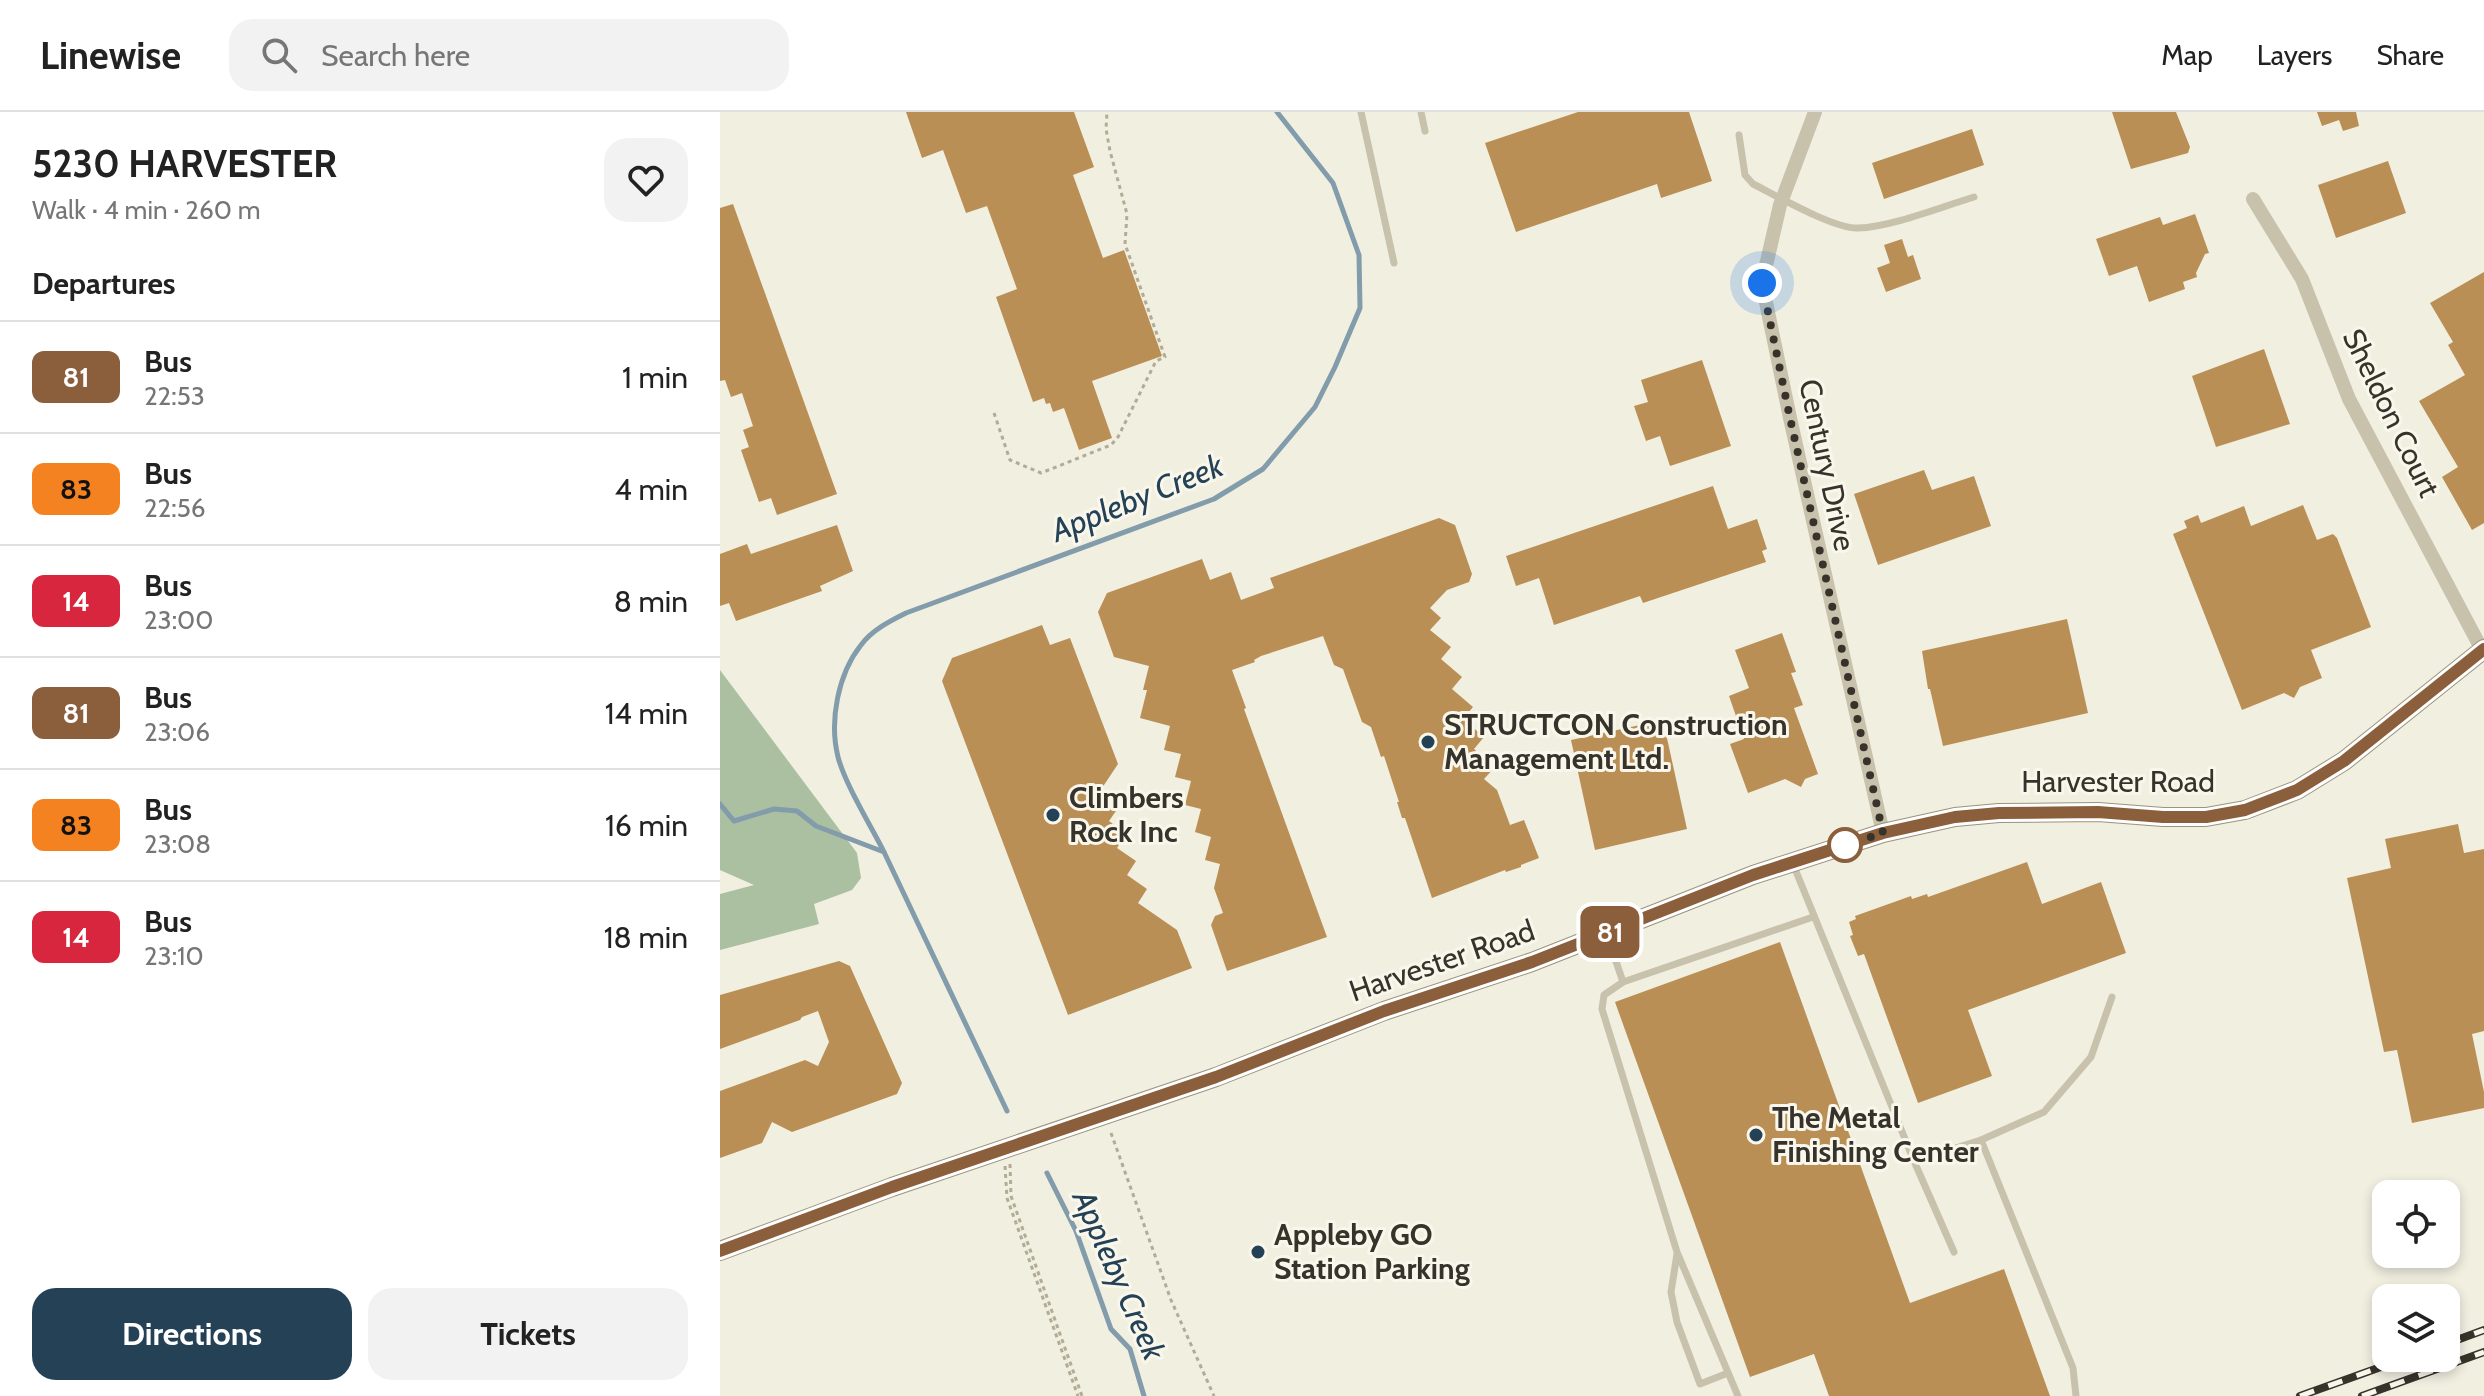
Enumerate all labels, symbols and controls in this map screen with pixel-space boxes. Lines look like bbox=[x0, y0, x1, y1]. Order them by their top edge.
search box bbox=[229, 19, 789, 91]
text: Linewise bbox=[40, 32, 181, 79]
icon: search bbox=[257, 33, 301, 77]
text: Search here bbox=[321, 37, 470, 74]
text: Map bbox=[2161, 38, 2213, 72]
text: Layers bbox=[2257, 38, 2332, 72]
text: Share bbox=[2376, 38, 2444, 72]
button: heart bbox=[604, 138, 688, 222]
text: 5230 HARVESTER bbox=[32, 140, 337, 187]
text: Walk · 4 min · 260 m bbox=[32, 194, 261, 226]
your location bbox=[1742, 263, 1782, 303]
text: Departures bbox=[32, 265, 176, 302]
street label: Sheldon Court bbox=[2335, 323, 2448, 503]
text: Bus bbox=[144, 343, 192, 380]
text: 1 min bbox=[622, 359, 688, 396]
text: 81 bbox=[62, 360, 90, 394]
street label: Century Drive bbox=[1791, 376, 1864, 554]
text: 22:53 bbox=[144, 380, 205, 412]
water label: Appleby Creek bbox=[1043, 445, 1230, 550]
text: Bus bbox=[144, 455, 192, 492]
text: 4 min bbox=[614, 471, 688, 508]
text: 83 bbox=[60, 472, 92, 506]
text: 22:56 bbox=[144, 492, 206, 524]
text: Bus bbox=[144, 567, 192, 604]
text: 8 min bbox=[614, 583, 688, 620]
text: 14 bbox=[62, 584, 90, 618]
text: 23:00 bbox=[144, 604, 213, 636]
text: Bus bbox=[144, 679, 192, 716]
text: 14 min bbox=[605, 695, 688, 732]
text: 81 bbox=[62, 696, 90, 730]
place label: STRUCTCON Construction Management Ltd. bbox=[1444, 706, 1788, 777]
text: 23:06 bbox=[144, 716, 210, 748]
marker: STRUCTCON Construction Management Ltd. bbox=[1419, 733, 1437, 751]
street label: Harvester Road bbox=[2021, 763, 2215, 800]
place label: Climbers Rock Inc bbox=[1069, 779, 1184, 850]
text: Bus bbox=[144, 791, 192, 828]
marker: Climbers Rock Inc bbox=[1044, 806, 1062, 824]
text: 16 min bbox=[605, 807, 688, 844]
text: 83 bbox=[60, 808, 92, 842]
text: 23:08 bbox=[144, 828, 211, 860]
unlabelled marker bbox=[1828, 828, 1862, 862]
text: Bus bbox=[144, 903, 192, 940]
line badge: 81 bbox=[1574, 906, 1646, 958]
street label: Harvester Road bbox=[1344, 912, 1539, 1010]
text: 81 bbox=[1596, 915, 1624, 949]
text: 18 min bbox=[604, 919, 688, 956]
text: 14 bbox=[62, 920, 90, 954]
text: 23:10 bbox=[144, 940, 204, 972]
place label: The Metal Finishing Center bbox=[1772, 1099, 1979, 1170]
marker: The Metal Finishing Center bbox=[1747, 1126, 1765, 1144]
map controls bbox=[2372, 1180, 2460, 1372]
button: locate bbox=[2372, 1180, 2460, 1268]
water label: Appleby Creek bbox=[1064, 1182, 1175, 1367]
place label: Appleby GO Station Parking bbox=[1274, 1216, 1470, 1287]
marker: Appleby GO Station Parking bbox=[1249, 1243, 1267, 1261]
button: layers bbox=[2372, 1284, 2460, 1372]
button: Directions bbox=[32, 1288, 352, 1380]
button: Tickets bbox=[368, 1288, 688, 1380]

